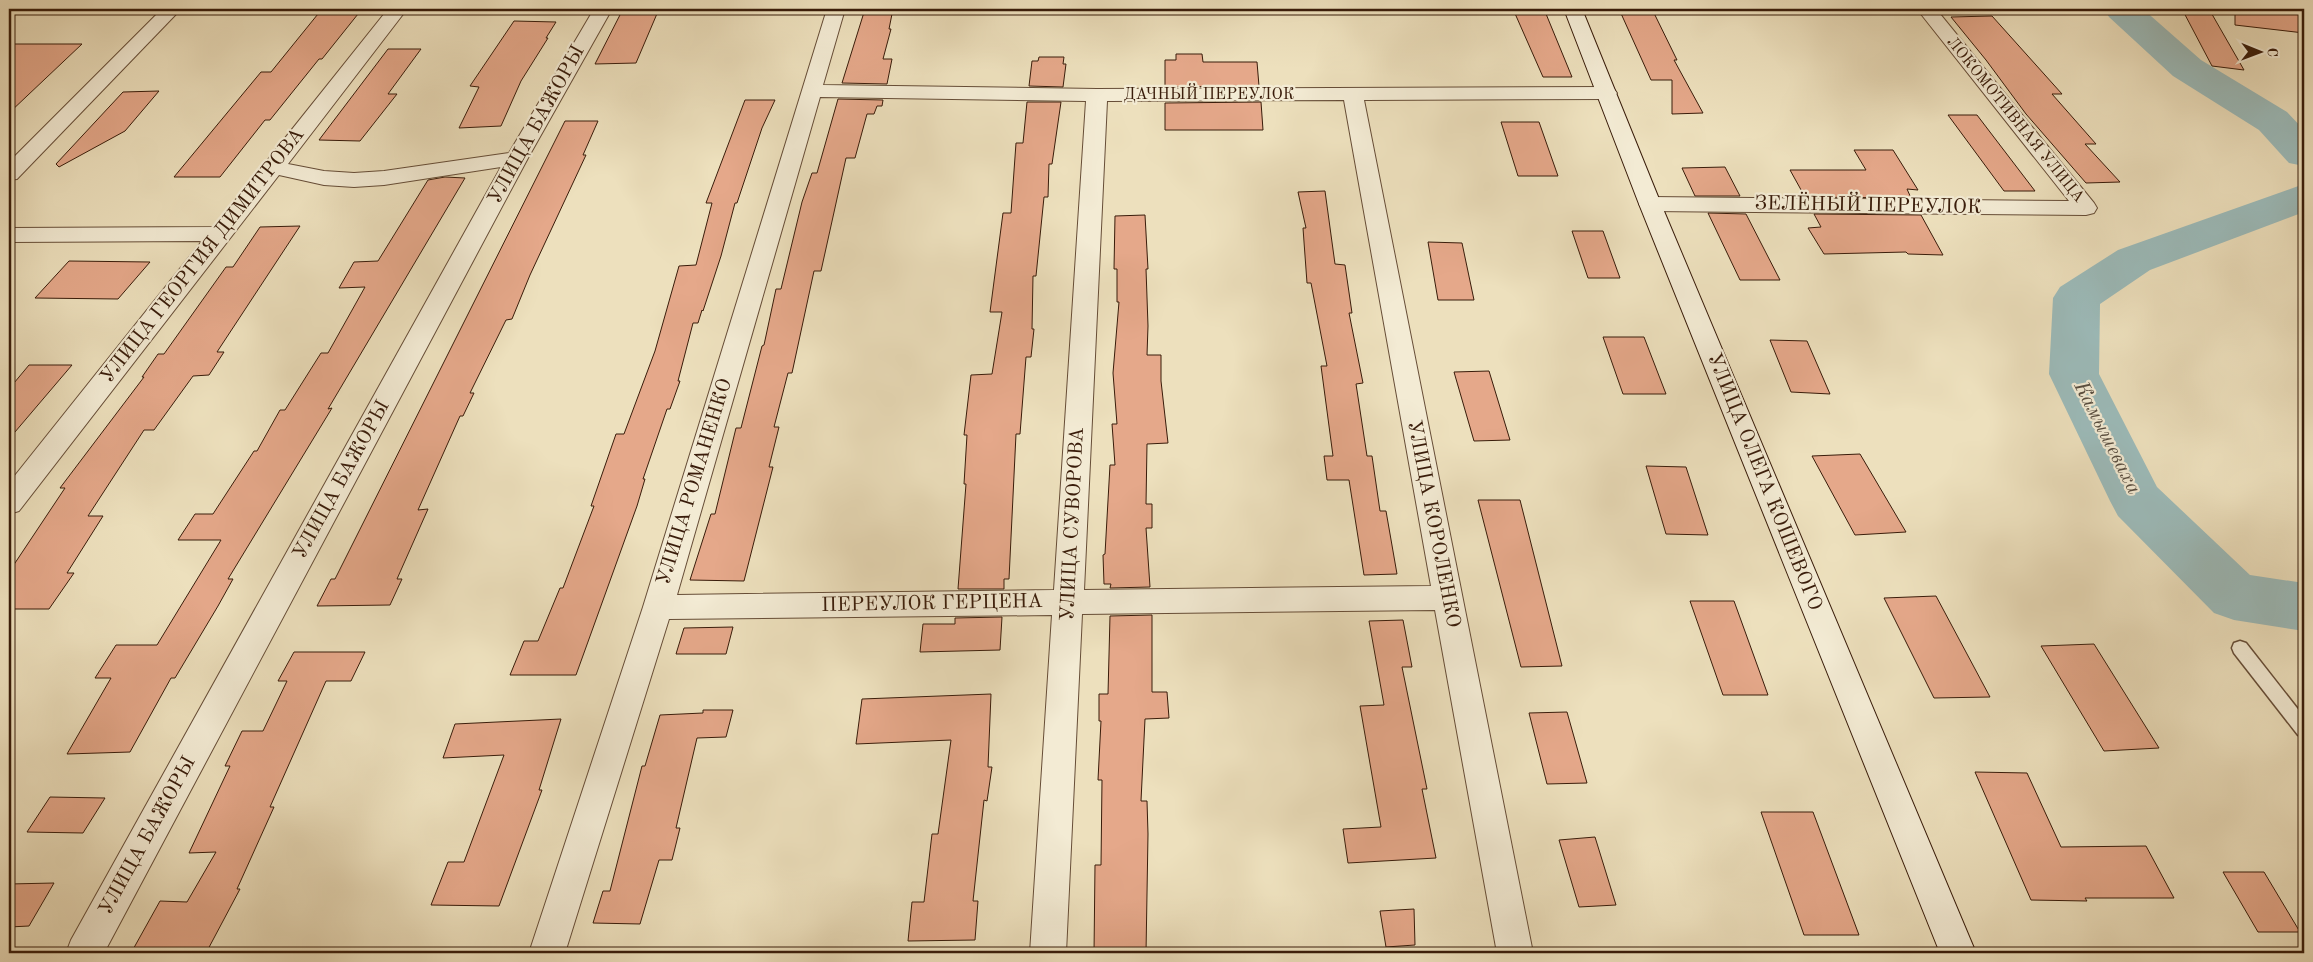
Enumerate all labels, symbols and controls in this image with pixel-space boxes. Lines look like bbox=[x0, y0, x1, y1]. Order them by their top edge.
north arrow bbox=[2236, 28, 2286, 78]
street label: ЛОКОМОТИВНАЯ УЛИЦА bbox=[1943, 34, 2087, 206]
street label: УЛИЦА БАЖОРЫ bbox=[485, 42, 589, 208]
text: С bbox=[2265, 47, 2279, 57]
street label: ДАЧНЫЙ ПЕРЕУЛОК bbox=[1124, 83, 1295, 103]
street label: УЛИЦА ГЕОРГИЯ ДИМИТРОВА bbox=[97, 125, 309, 387]
street label: ЗЕЛЁНЫЙ ПЕРЕУЛОК bbox=[1754, 191, 1982, 218]
street label: УЛИЦА ОЛЕГА КОШЕВОГО bbox=[1703, 350, 1825, 614]
street label: УЛИЦА РОМАНЕНКО bbox=[654, 376, 736, 588]
water label: Камышеваха bbox=[2069, 377, 2144, 498]
street label: УЛИЦА БАЖОРЫ bbox=[290, 397, 394, 563]
street label: УЛИЦА КОРОЛЕНКО bbox=[1403, 419, 1463, 629]
street label: УЛИЦА СУВОРОВА bbox=[1058, 427, 1088, 621]
street label: ПЕРЕУЛОК ГЕРЦЕНА bbox=[821, 592, 1043, 616]
street label: УЛИЦА БАЖОРЫ bbox=[96, 753, 200, 919]

